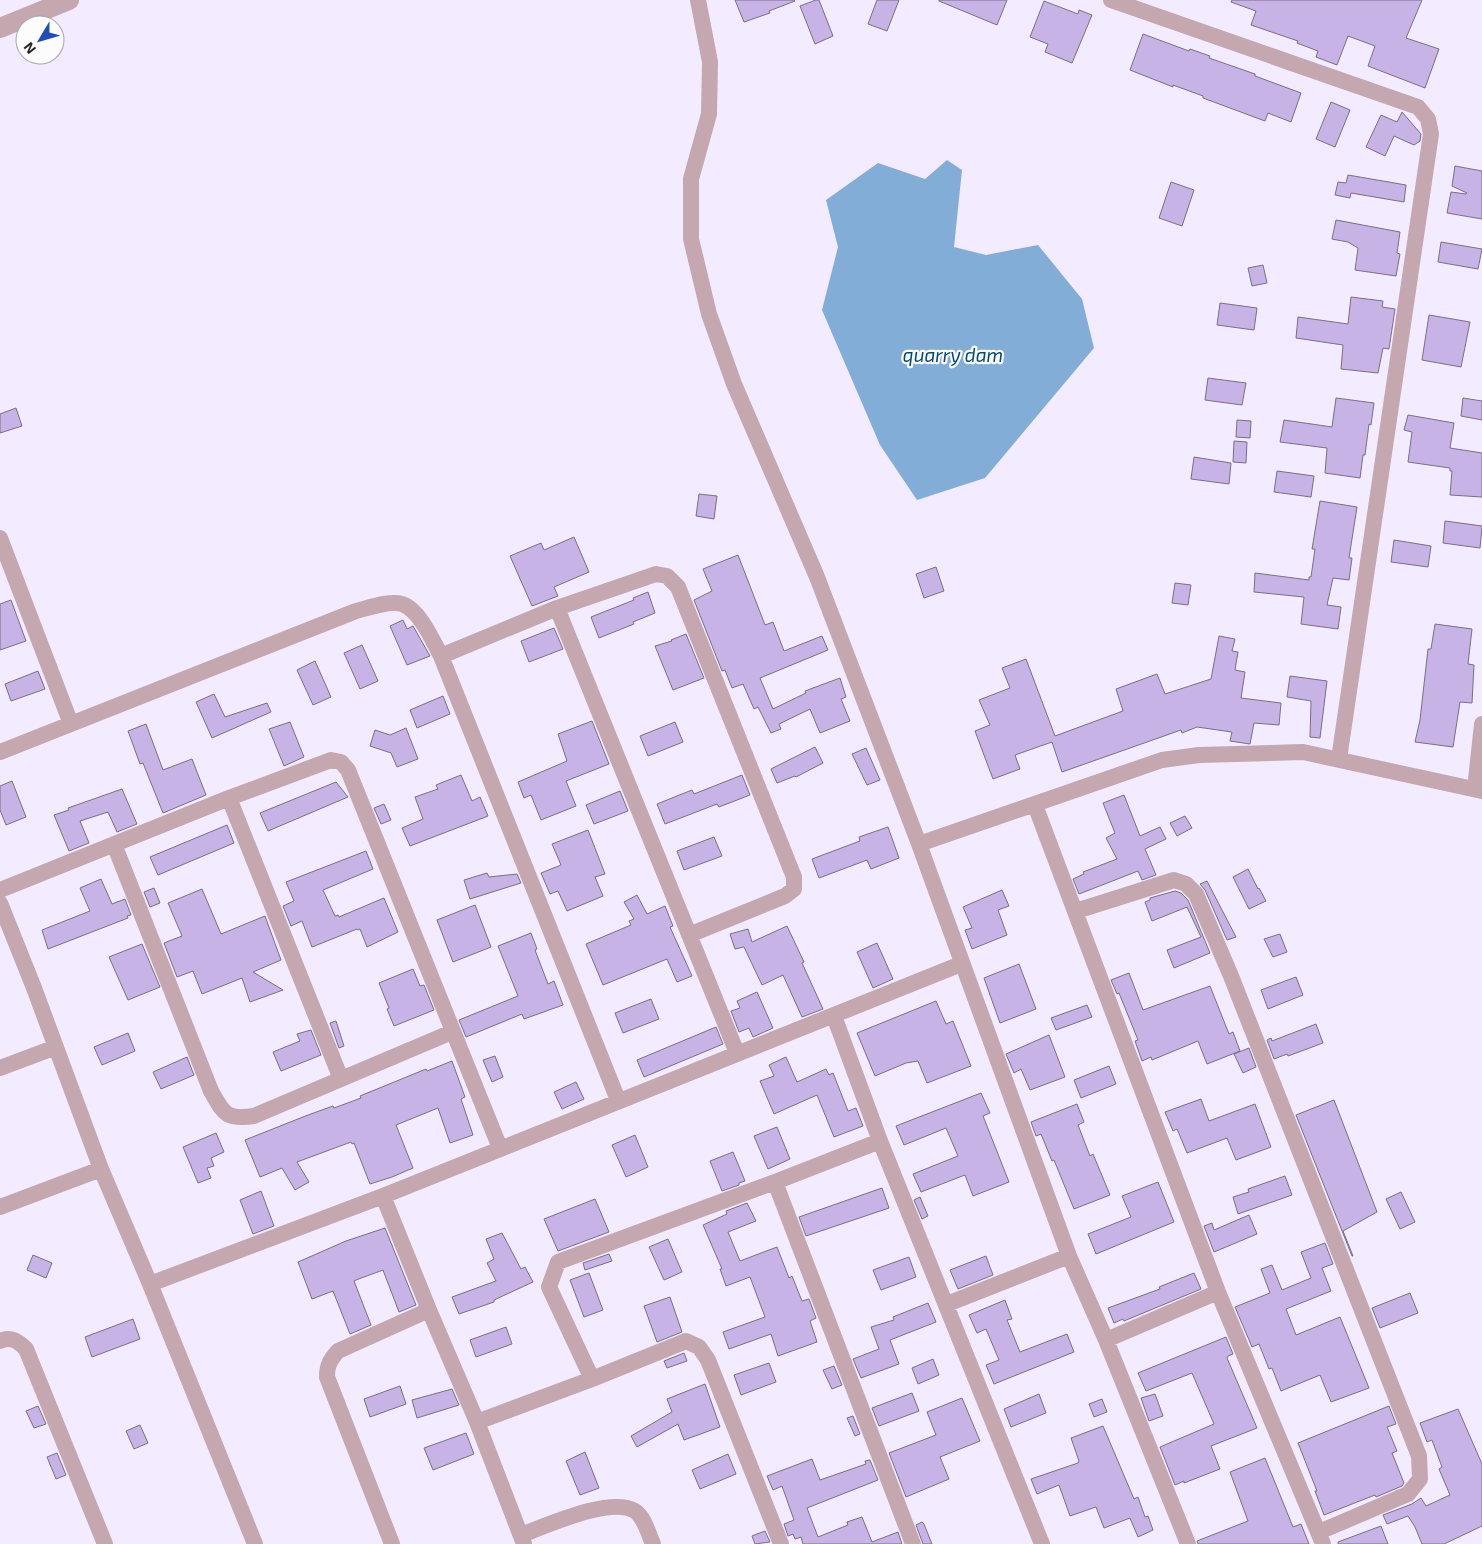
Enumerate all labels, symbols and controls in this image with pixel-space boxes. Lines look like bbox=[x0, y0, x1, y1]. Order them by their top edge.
north arrow bbox=[15, 15, 65, 65]
text: N bbox=[20, 39, 39, 58]
water label: quarry dam bbox=[903, 343, 1003, 367]

